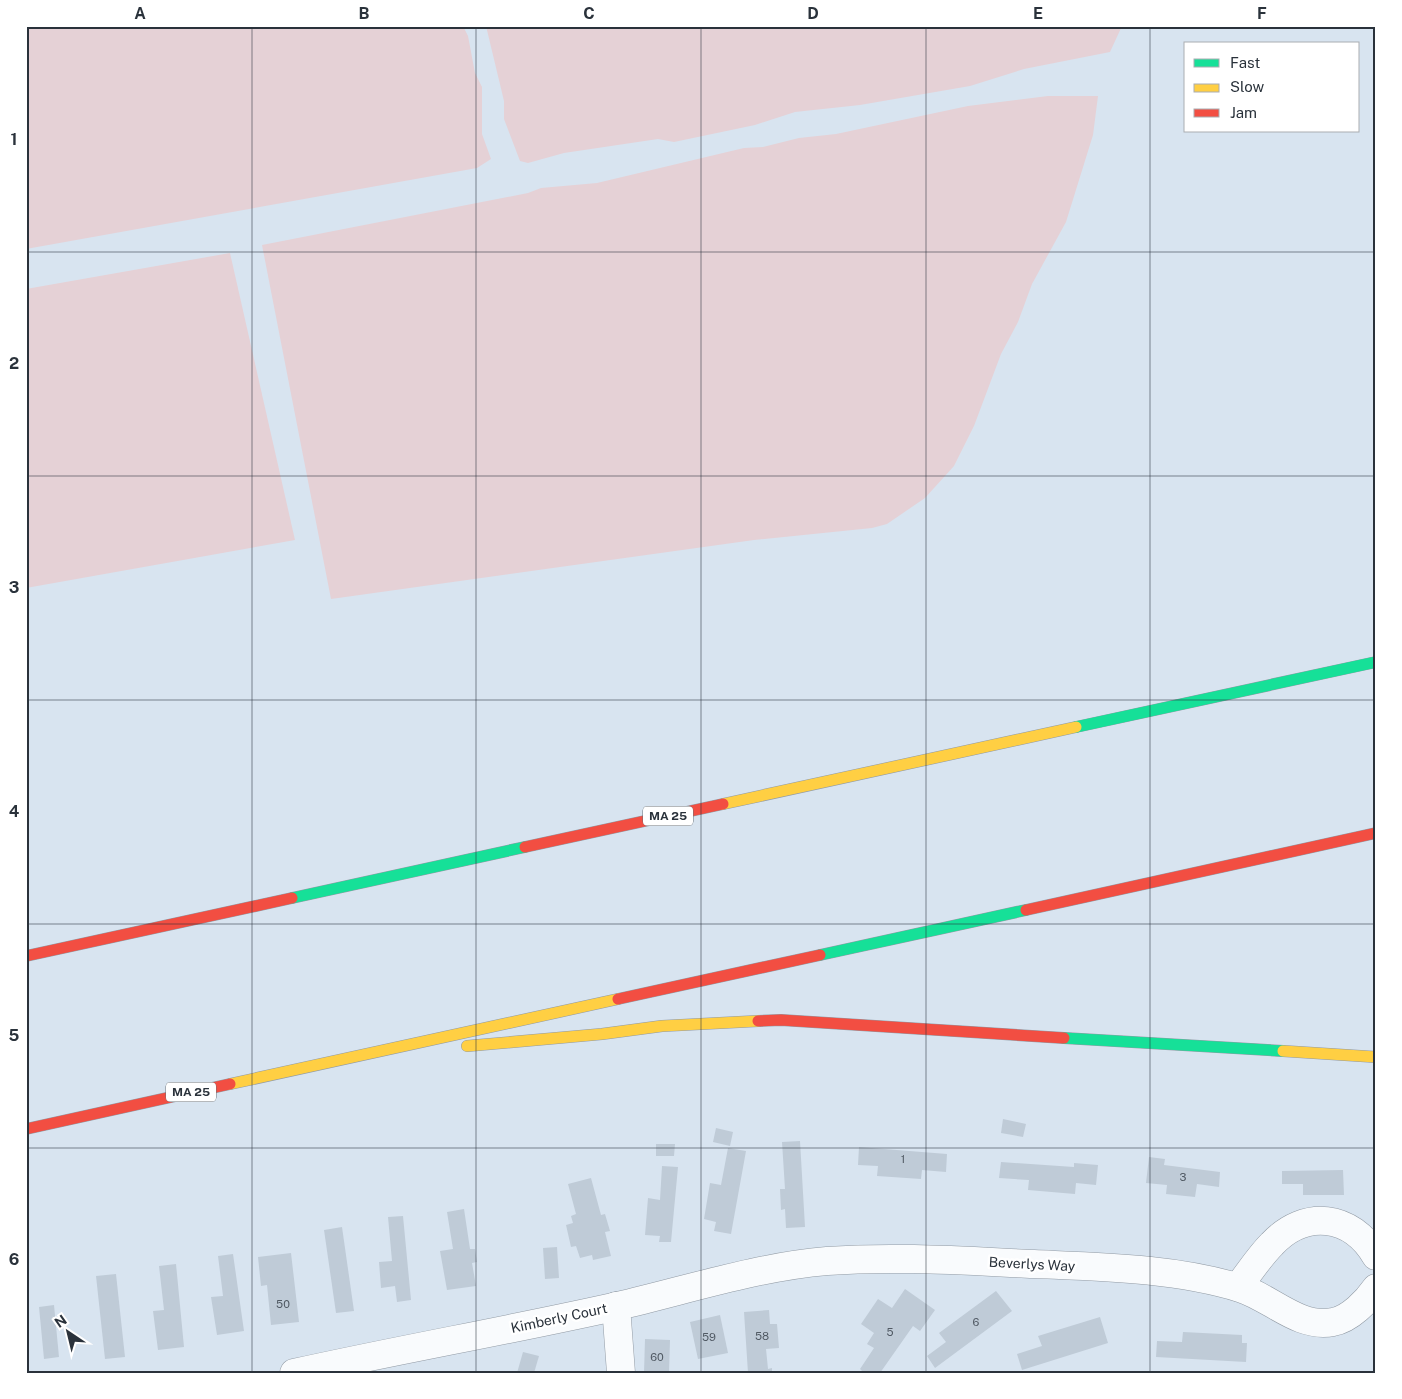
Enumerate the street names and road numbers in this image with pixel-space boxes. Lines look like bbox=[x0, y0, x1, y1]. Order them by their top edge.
road number: MA 25 bbox=[643, 806, 693, 826]
road number: MA 25 bbox=[166, 1082, 216, 1102]
street label: Beverlys Way bbox=[988, 1254, 1076, 1274]
street label: Kimberly Court bbox=[509, 1300, 609, 1336]

